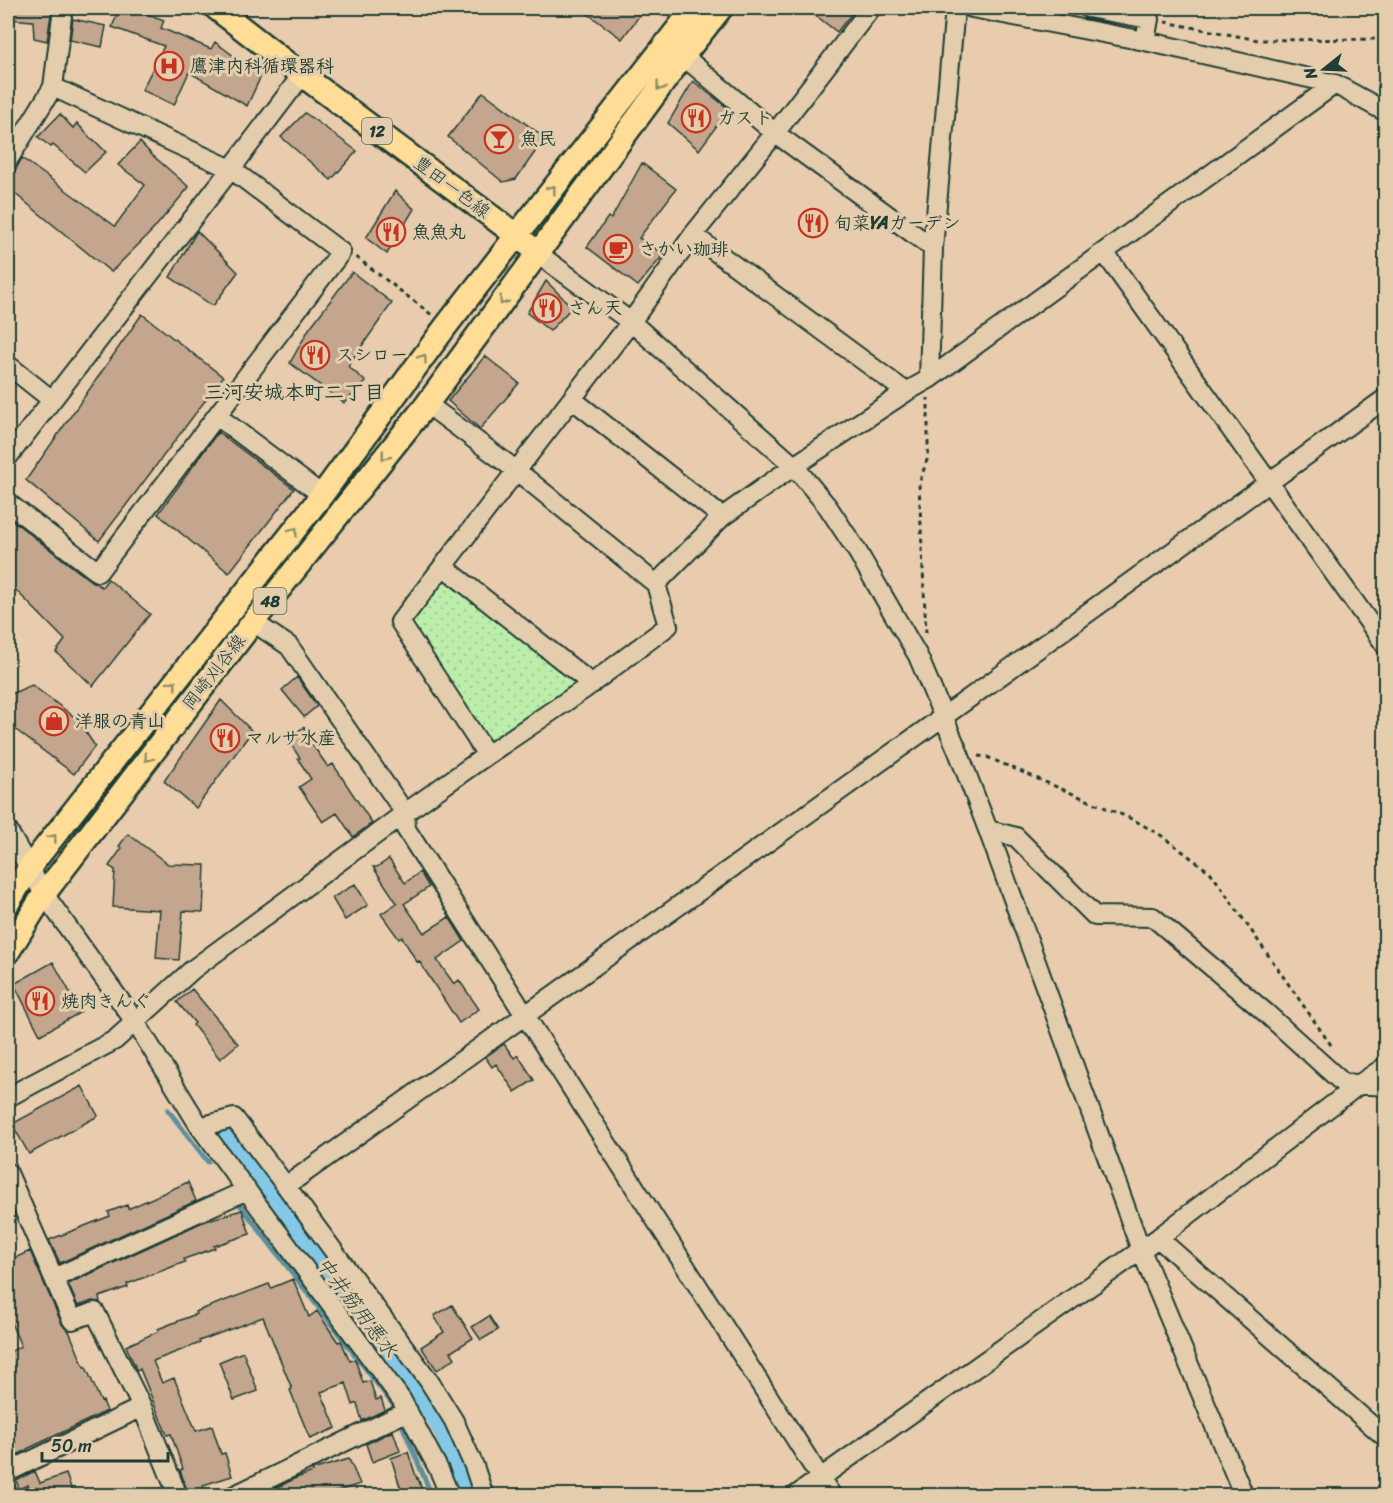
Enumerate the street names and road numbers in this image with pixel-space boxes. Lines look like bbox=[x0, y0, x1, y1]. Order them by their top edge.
road number: 12 bbox=[362, 118, 392, 144]
street label: 豊田一色線 bbox=[406, 147, 498, 227]
road number: 48 bbox=[254, 588, 286, 614]
street label: 岡崎刈谷線 bbox=[174, 627, 254, 717]

